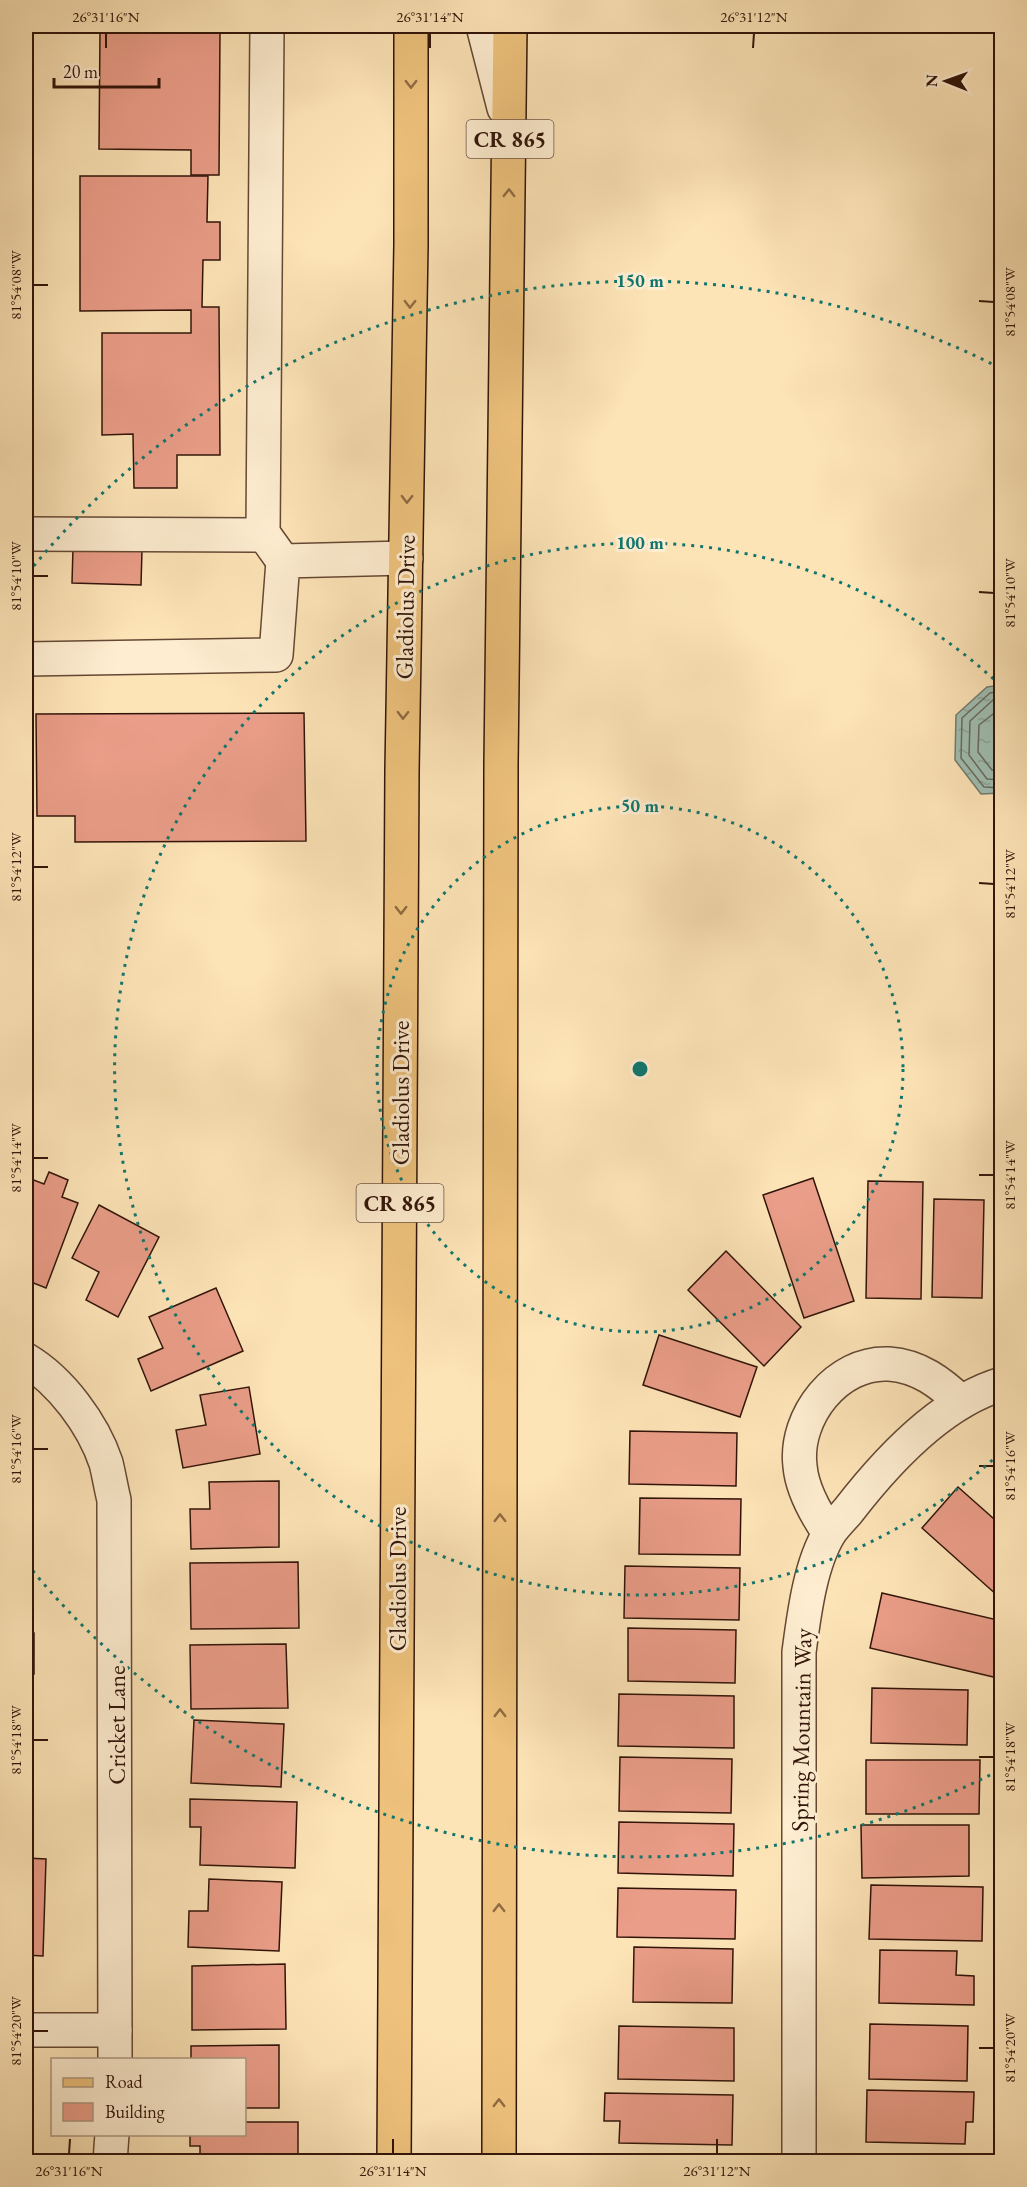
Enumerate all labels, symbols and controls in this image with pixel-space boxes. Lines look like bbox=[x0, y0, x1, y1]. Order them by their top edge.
text: 26°31'16"N bbox=[72, 7, 140, 26]
text: 26°31'14"N bbox=[396, 7, 464, 26]
text: 26°31'12"N bbox=[720, 7, 788, 26]
scale bar bbox=[54, 51, 159, 89]
north arrow bbox=[916, 51, 976, 111]
text: 20 m bbox=[63, 60, 98, 83]
text: N bbox=[921, 74, 942, 87]
one-way arrow bbox=[405, 79, 417, 88]
road number: CR 865 bbox=[466, 120, 554, 158]
one-way arrow bbox=[503, 189, 515, 198]
text: 81°54'08"W bbox=[6, 250, 25, 320]
text: 81°54'08"W bbox=[1000, 267, 1019, 337]
text: 150 m bbox=[616, 269, 664, 292]
one-way arrow bbox=[404, 299, 417, 308]
one-way arrow bbox=[401, 494, 413, 503]
text: 100 m bbox=[616, 531, 664, 554]
street label: Gladiolus Drive bbox=[388, 534, 422, 680]
text: 81°54'10"W bbox=[6, 541, 25, 611]
text: 81°54'10"W bbox=[1000, 558, 1019, 628]
one-way arrow bbox=[397, 710, 409, 719]
text: 50 m bbox=[621, 794, 659, 817]
text: 81°54'12"W bbox=[6, 832, 25, 902]
text: 81°54'12"W bbox=[1000, 849, 1019, 919]
one-way arrow bbox=[395, 905, 407, 914]
street label: Gladiolus Drive bbox=[385, 1021, 416, 1165]
centre of rings bbox=[630, 1059, 650, 1079]
text: 81°54'14"W bbox=[6, 1123, 25, 1193]
text: 81°54'14"W bbox=[1000, 1140, 1019, 1210]
road number: CR 865 bbox=[356, 1184, 444, 1222]
text: 81°54'16"W bbox=[6, 1414, 25, 1484]
text: 81°54'16"W bbox=[1000, 1431, 1019, 1501]
street label: Gladiolus Drive bbox=[382, 1507, 413, 1651]
one-way arrow bbox=[494, 1514, 506, 1523]
street label: Spring Mountain Way bbox=[784, 1627, 818, 1832]
street label: Cricket Lane bbox=[101, 1665, 132, 1785]
text: 81°54'18"W bbox=[6, 1705, 25, 1775]
one-way arrow bbox=[494, 1709, 506, 1718]
text: 81°54'18"W bbox=[1000, 1722, 1019, 1792]
one-way arrow bbox=[493, 1904, 505, 1913]
text: 81°54'20"W bbox=[6, 1996, 25, 2066]
text: 81°54'20"W bbox=[1000, 2013, 1019, 2083]
legend bbox=[51, 2058, 246, 2136]
text: Road bbox=[105, 2070, 144, 2093]
one-way arrow bbox=[493, 2099, 505, 2108]
text: Building bbox=[105, 2100, 165, 2123]
text: 26°31'16"N bbox=[35, 2161, 103, 2180]
text: 26°31'14"N bbox=[359, 2161, 427, 2180]
text: 26°31'12"N bbox=[683, 2161, 751, 2180]

